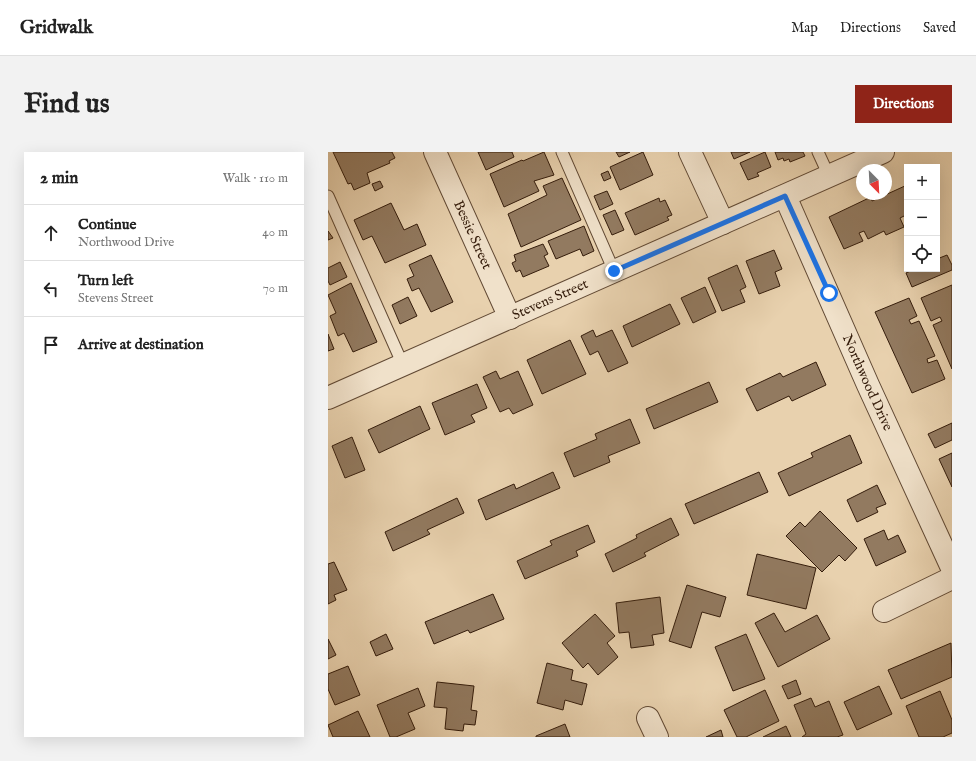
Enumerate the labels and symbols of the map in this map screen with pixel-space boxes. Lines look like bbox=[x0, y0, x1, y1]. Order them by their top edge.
north arrow bbox=[856, 164, 892, 200]
street label: Bessie Street bbox=[449, 198, 496, 272]
route end bbox=[605, 262, 623, 280]
street label: Stevens Street bbox=[509, 275, 591, 324]
route start bbox=[820, 284, 838, 302]
street label: Northwood Drive bbox=[838, 332, 897, 434]

